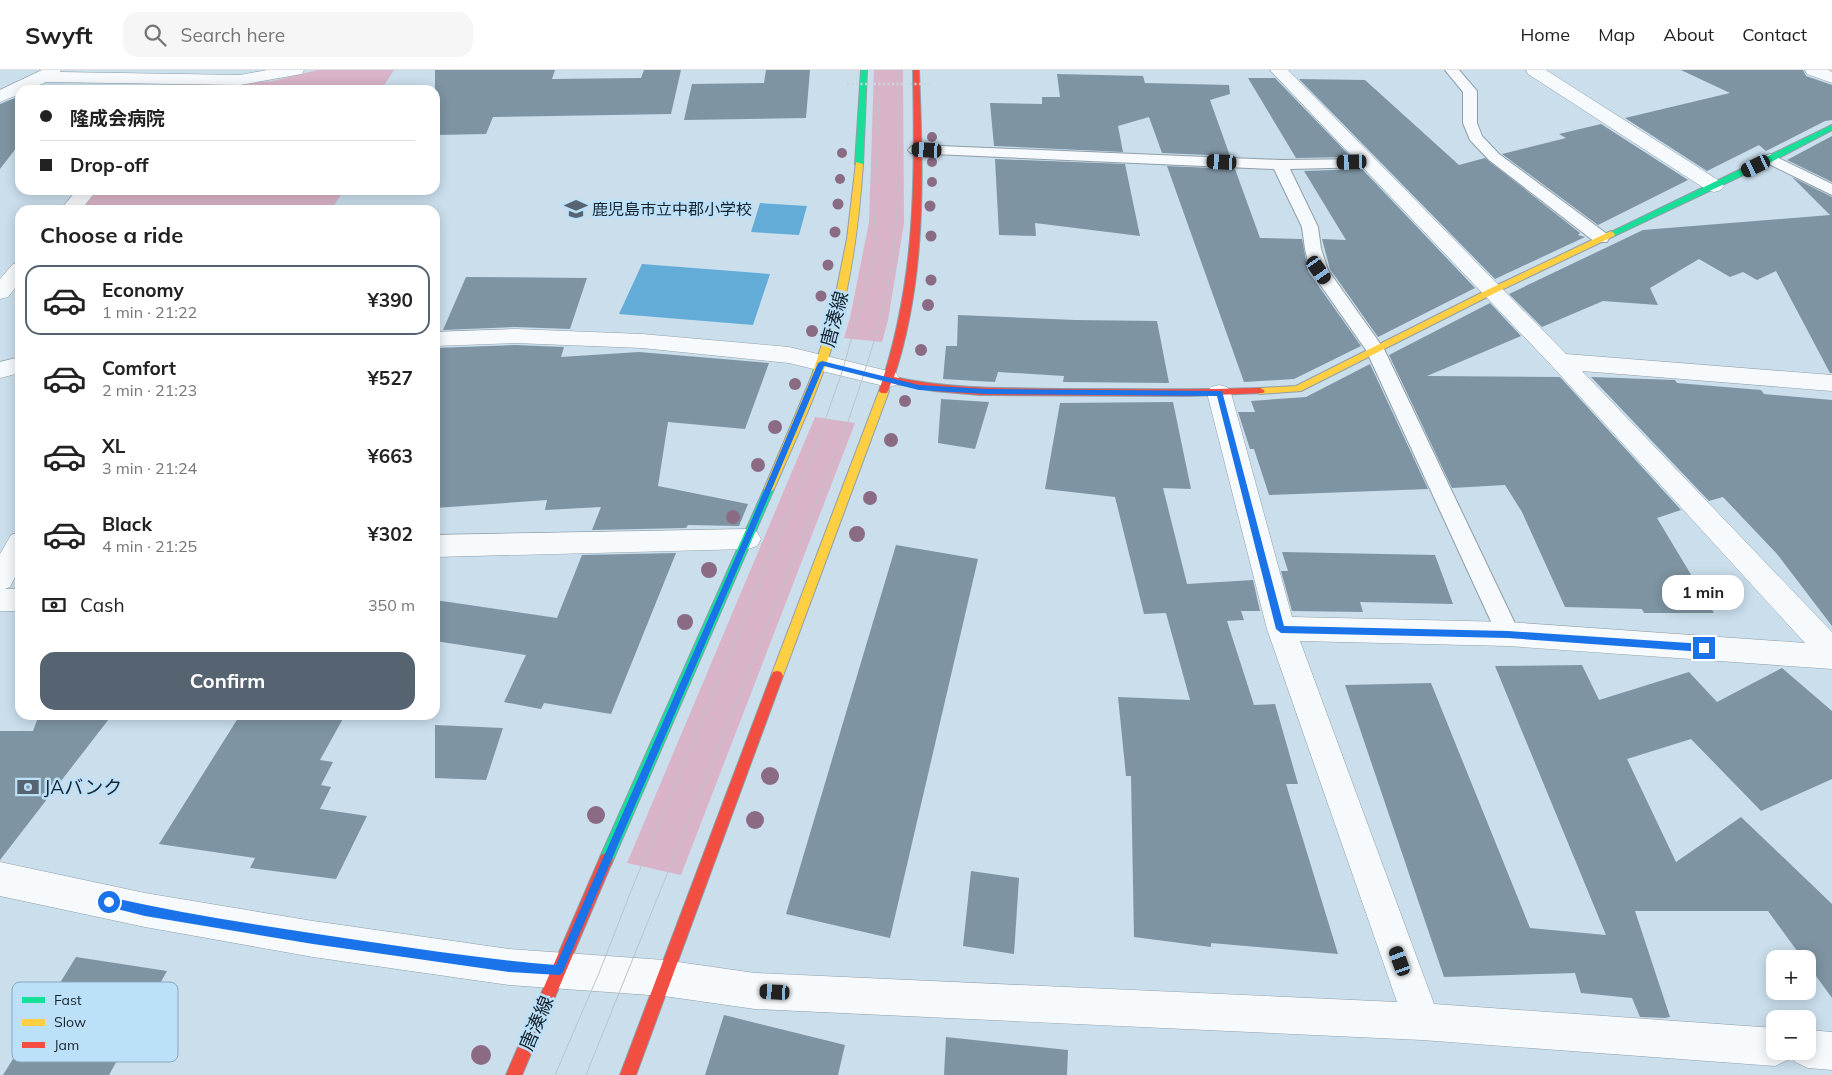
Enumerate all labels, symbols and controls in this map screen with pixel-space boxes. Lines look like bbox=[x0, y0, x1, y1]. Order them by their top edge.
search box bbox=[123, 12, 473, 57]
text: Swyft bbox=[25, 20, 93, 50]
icon: search bbox=[141, 21, 169, 49]
text: Search here bbox=[181, 23, 285, 47]
text: Home bbox=[1520, 23, 1570, 46]
text: Map bbox=[1598, 23, 1635, 46]
text: About bbox=[1663, 23, 1714, 46]
text: Contact bbox=[1742, 23, 1807, 46]
text: 隆成会病院 bbox=[70, 106, 165, 130]
car bbox=[911, 142, 942, 158]
text: Drop-off bbox=[70, 153, 148, 177]
car bbox=[1739, 153, 1772, 179]
car bbox=[1206, 154, 1237, 170]
car bbox=[1336, 154, 1367, 170]
school or university icon: 鹿児島市立中郡小学校 bbox=[563, 196, 589, 222]
place label: 鹿児島市立中郡小学校 bbox=[592, 199, 752, 219]
text: Choose a ride bbox=[40, 221, 183, 249]
car bbox=[1304, 253, 1333, 287]
icon: car bbox=[42, 278, 87, 323]
text: Economy bbox=[102, 278, 184, 302]
text: ¥390 bbox=[367, 288, 413, 312]
street label: 唐湊線 bbox=[815, 288, 853, 350]
text: 1 min · 21:22 bbox=[102, 302, 197, 322]
icon: car bbox=[42, 356, 87, 401]
text: Comfort bbox=[102, 356, 176, 380]
text: ¥527 bbox=[367, 366, 413, 390]
text: 2 min · 21:23 bbox=[102, 380, 197, 400]
icon: car bbox=[42, 434, 87, 479]
text: XL bbox=[102, 434, 125, 458]
text: ¥663 bbox=[367, 444, 413, 468]
text: 3 min · 21:24 bbox=[102, 458, 197, 478]
icon: car bbox=[42, 512, 87, 557]
text: Black bbox=[102, 512, 152, 536]
text: ¥302 bbox=[367, 522, 413, 546]
text: 4 min · 21:25 bbox=[102, 536, 197, 556]
callout: 1 min bbox=[1663, 576, 1745, 610]
text: 1 min bbox=[1682, 582, 1724, 602]
icon: cash bbox=[40, 591, 68, 619]
text: Cash bbox=[80, 593, 125, 617]
text: 350 m bbox=[368, 595, 415, 615]
route end bbox=[1693, 637, 1715, 659]
button: Confirm bbox=[40, 652, 415, 710]
bank icon: JAバンク bbox=[15, 774, 41, 800]
place label: JAバンク bbox=[44, 775, 122, 799]
route start bbox=[98, 891, 120, 913]
car bbox=[1387, 944, 1412, 978]
map controls bbox=[1766, 950, 1816, 1060]
button: + bbox=[1766, 950, 1816, 1000]
legend bbox=[12, 982, 178, 1062]
car bbox=[759, 984, 790, 1000]
text: Fast bbox=[54, 991, 82, 1009]
street label: 唐湊線 bbox=[514, 992, 558, 1054]
button: − bbox=[1766, 1010, 1816, 1060]
text: Slow bbox=[54, 1013, 86, 1031]
text: Jam bbox=[54, 1036, 79, 1054]

